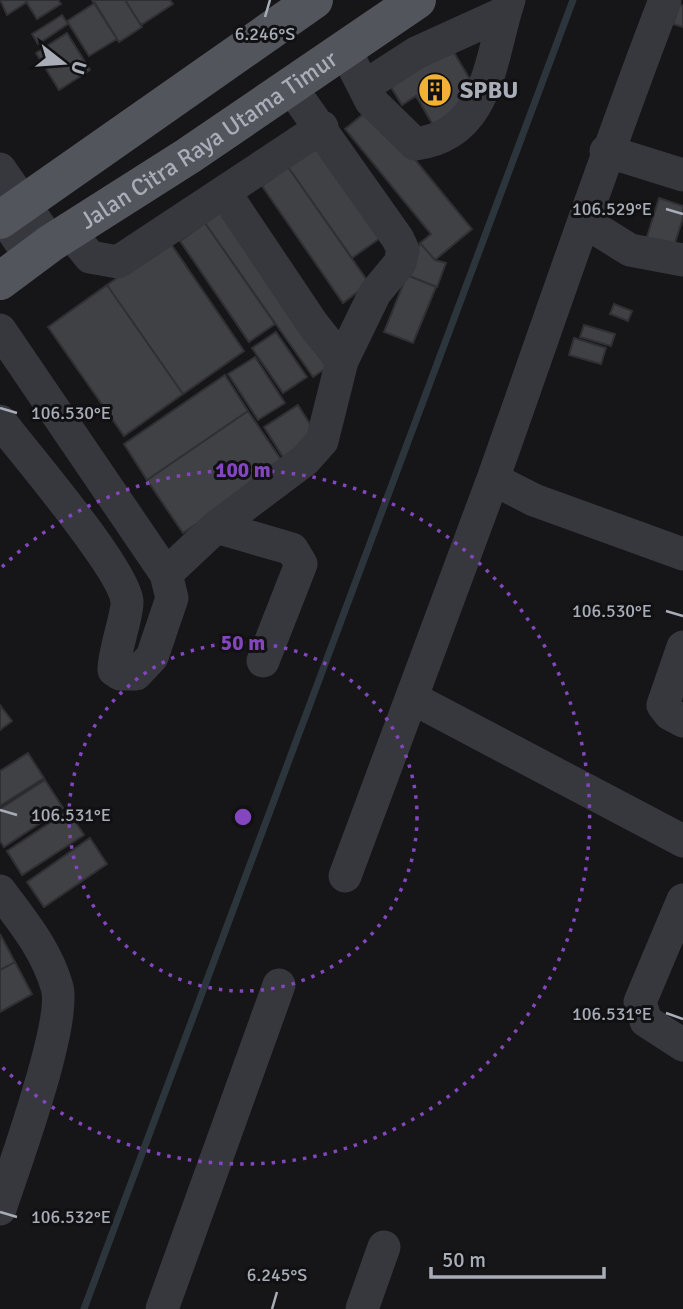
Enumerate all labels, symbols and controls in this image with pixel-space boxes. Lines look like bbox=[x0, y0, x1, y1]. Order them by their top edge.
text: 6.246°S bbox=[235, 23, 295, 45]
north arrow bbox=[28, 28, 98, 98]
street label: Jalan Citra Raya Utama Timur bbox=[75, 44, 341, 236]
building icon: SPBU bbox=[416, 71, 454, 109]
place label: SPBU bbox=[460, 75, 518, 105]
text: 106.529°E bbox=[572, 198, 652, 220]
text: 106.530°E bbox=[31, 402, 111, 424]
text: 100 m bbox=[215, 457, 271, 483]
text: 106.530°E bbox=[572, 600, 652, 622]
text: 50 m bbox=[221, 630, 265, 656]
text: 106.531°E bbox=[31, 804, 111, 826]
centre of rings bbox=[231, 805, 255, 829]
text: 106.531°E bbox=[572, 1003, 652, 1025]
text: 106.532°E bbox=[31, 1206, 111, 1228]
scale bar bbox=[431, 1236, 604, 1280]
text: 50 m bbox=[442, 1247, 486, 1273]
text: 6.245°S bbox=[247, 1264, 307, 1286]

